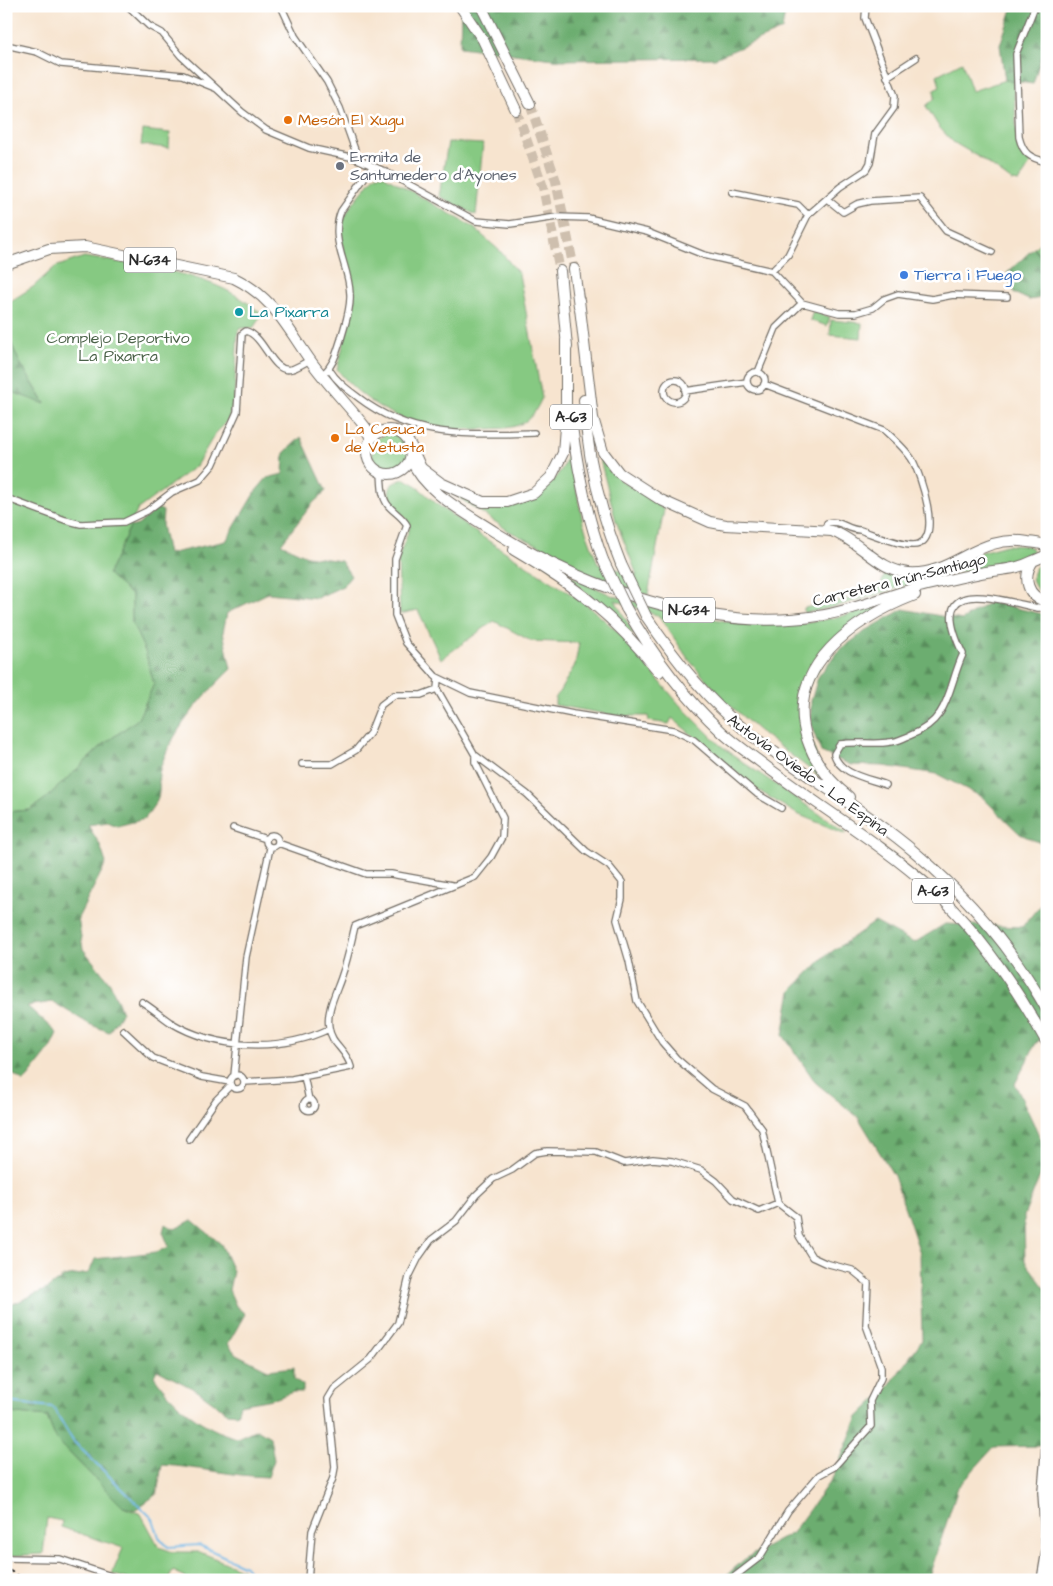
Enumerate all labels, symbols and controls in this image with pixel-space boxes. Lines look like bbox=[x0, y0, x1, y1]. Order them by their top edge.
place label: Mesón El Xugu bbox=[298, 109, 404, 132]
marker: Mesón El Xugu bbox=[282, 114, 294, 126]
place label: Ermita de Santumedero d'Ayones bbox=[350, 146, 517, 187]
marker: Ermita de Santumedero d'Ayones bbox=[334, 160, 346, 172]
road number: N-634 bbox=[124, 248, 176, 272]
place label: Tierra i Fuego bbox=[914, 264, 1021, 287]
marker: Tierra i Fuego bbox=[898, 269, 910, 281]
place label: La Pixarra bbox=[249, 301, 329, 323]
marker: La Pixarra bbox=[233, 306, 245, 318]
park label: Complejo Deportivo La Pixarra bbox=[46, 327, 190, 367]
road number: A-63 bbox=[550, 404, 592, 430]
place label: La Casuca de Vetusta bbox=[345, 418, 425, 458]
marker: La Casuca de Vetusta bbox=[329, 432, 341, 444]
street label: Carretera Irún-Santiago bbox=[810, 548, 988, 613]
road number: N-634 bbox=[663, 598, 715, 622]
street label: Autovía Oviedo - La Espina bbox=[723, 709, 893, 841]
road number: A-63 bbox=[912, 878, 954, 904]

